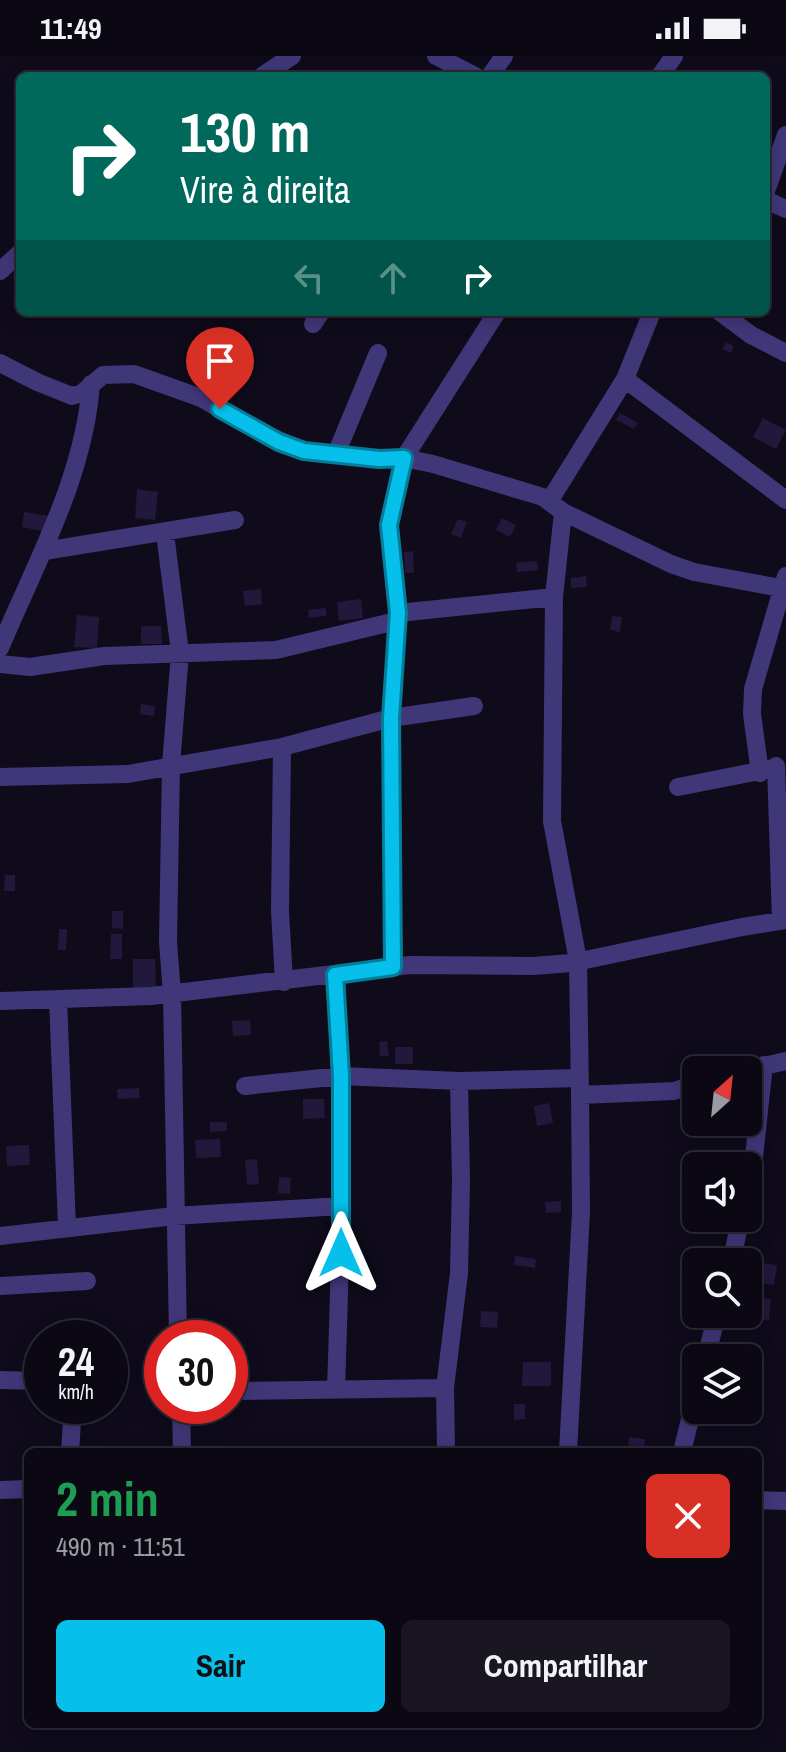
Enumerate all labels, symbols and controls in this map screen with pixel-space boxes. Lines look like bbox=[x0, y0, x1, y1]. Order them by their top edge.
text: 11:49 bbox=[40, 8, 102, 48]
text: 130 m bbox=[180, 94, 310, 169]
icon: right bbox=[48, 104, 152, 208]
text: Vire à direita bbox=[180, 166, 350, 214]
icon: left bbox=[287, 256, 331, 300]
icon: ahead bbox=[371, 256, 415, 300]
icon: right bbox=[455, 256, 499, 300]
pin bbox=[186, 327, 254, 409]
icon: arrive bbox=[198, 339, 242, 383]
north arrow bbox=[682, 1056, 762, 1136]
map controls bbox=[682, 1056, 762, 1424]
button: sound bbox=[682, 1152, 762, 1232]
position arrow bbox=[299, 1211, 383, 1295]
button: search bbox=[682, 1248, 762, 1328]
speed limit sign: 30 bbox=[144, 1320, 248, 1424]
text: 24 bbox=[58, 1335, 94, 1388]
button: layers bbox=[682, 1344, 762, 1424]
text: km/h bbox=[58, 1378, 94, 1405]
text: 2 min bbox=[56, 1466, 159, 1531]
button: close bbox=[646, 1474, 730, 1558]
text: 490 m · 11:51 bbox=[56, 1529, 185, 1564]
button: Sair bbox=[56, 1620, 385, 1712]
button: Compartilhar bbox=[401, 1620, 730, 1712]

